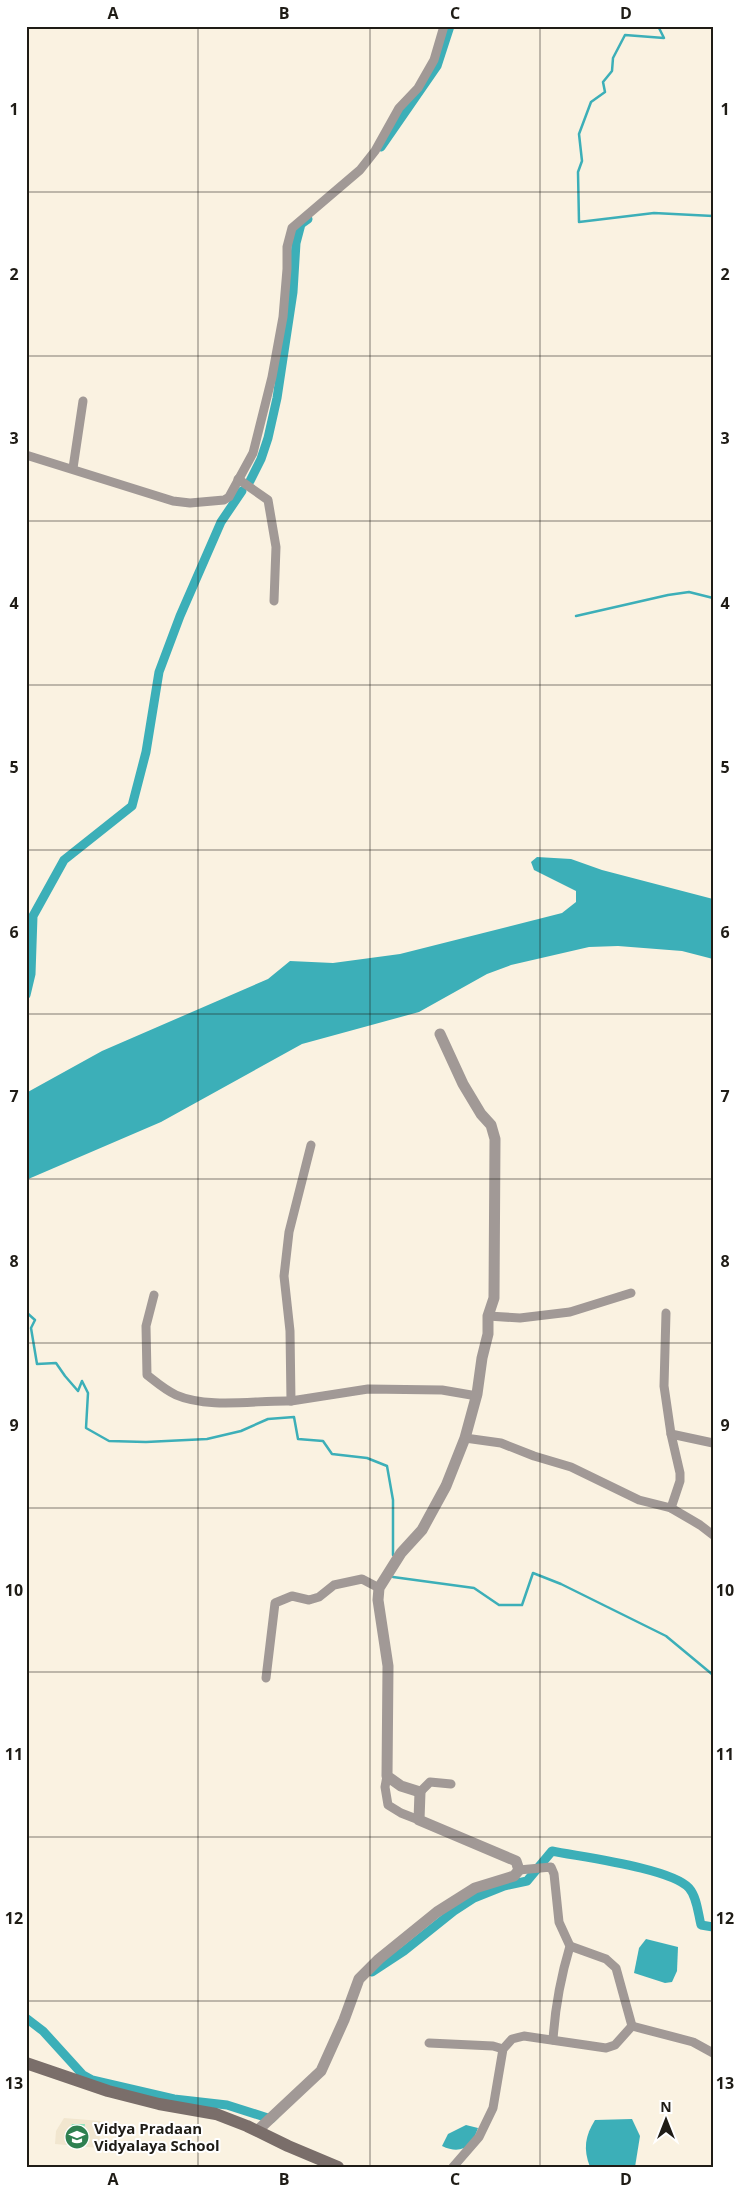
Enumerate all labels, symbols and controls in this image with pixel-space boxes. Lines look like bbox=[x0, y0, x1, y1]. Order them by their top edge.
text: A bbox=[107, 2, 119, 24]
text: B bbox=[279, 2, 289, 24]
text: C bbox=[450, 2, 460, 24]
text: D bbox=[620, 2, 632, 24]
text: 1 bbox=[9, 98, 19, 120]
text: 1 bbox=[720, 98, 730, 120]
text: 2 bbox=[9, 263, 19, 285]
text: 2 bbox=[720, 263, 730, 285]
text: 3 bbox=[9, 427, 19, 449]
text: 3 bbox=[720, 427, 730, 449]
text: 4 bbox=[9, 592, 19, 614]
text: 4 bbox=[720, 592, 730, 614]
text: 5 bbox=[9, 756, 19, 778]
text: 5 bbox=[720, 756, 730, 778]
text: 6 bbox=[9, 921, 19, 943]
text: 6 bbox=[720, 921, 730, 943]
text: 7 bbox=[9, 1085, 19, 1107]
text: 7 bbox=[720, 1085, 730, 1107]
text: 8 bbox=[9, 1250, 19, 1272]
text: 8 bbox=[720, 1250, 730, 1272]
text: 9 bbox=[9, 1414, 19, 1436]
text: 9 bbox=[720, 1414, 730, 1436]
text: 10 bbox=[5, 1579, 23, 1601]
text: 10 bbox=[716, 1579, 734, 1601]
text: 11 bbox=[5, 1743, 23, 1765]
text: 11 bbox=[716, 1743, 734, 1765]
text: 12 bbox=[5, 1907, 23, 1929]
text: 12 bbox=[716, 1907, 734, 1929]
text: 13 bbox=[5, 2072, 23, 2094]
text: 13 bbox=[716, 2072, 734, 2094]
north arrow bbox=[642, 2096, 692, 2146]
text: N bbox=[660, 2097, 672, 2116]
place label: Vidya Pradaan Vidyalaya School bbox=[94, 2118, 220, 2155]
school or university icon: Vidya Pradaan Vidyalaya School bbox=[64, 2124, 90, 2150]
text: A bbox=[107, 2168, 119, 2190]
text: B bbox=[279, 2168, 289, 2190]
text: C bbox=[450, 2168, 460, 2190]
text: D bbox=[620, 2168, 632, 2190]

